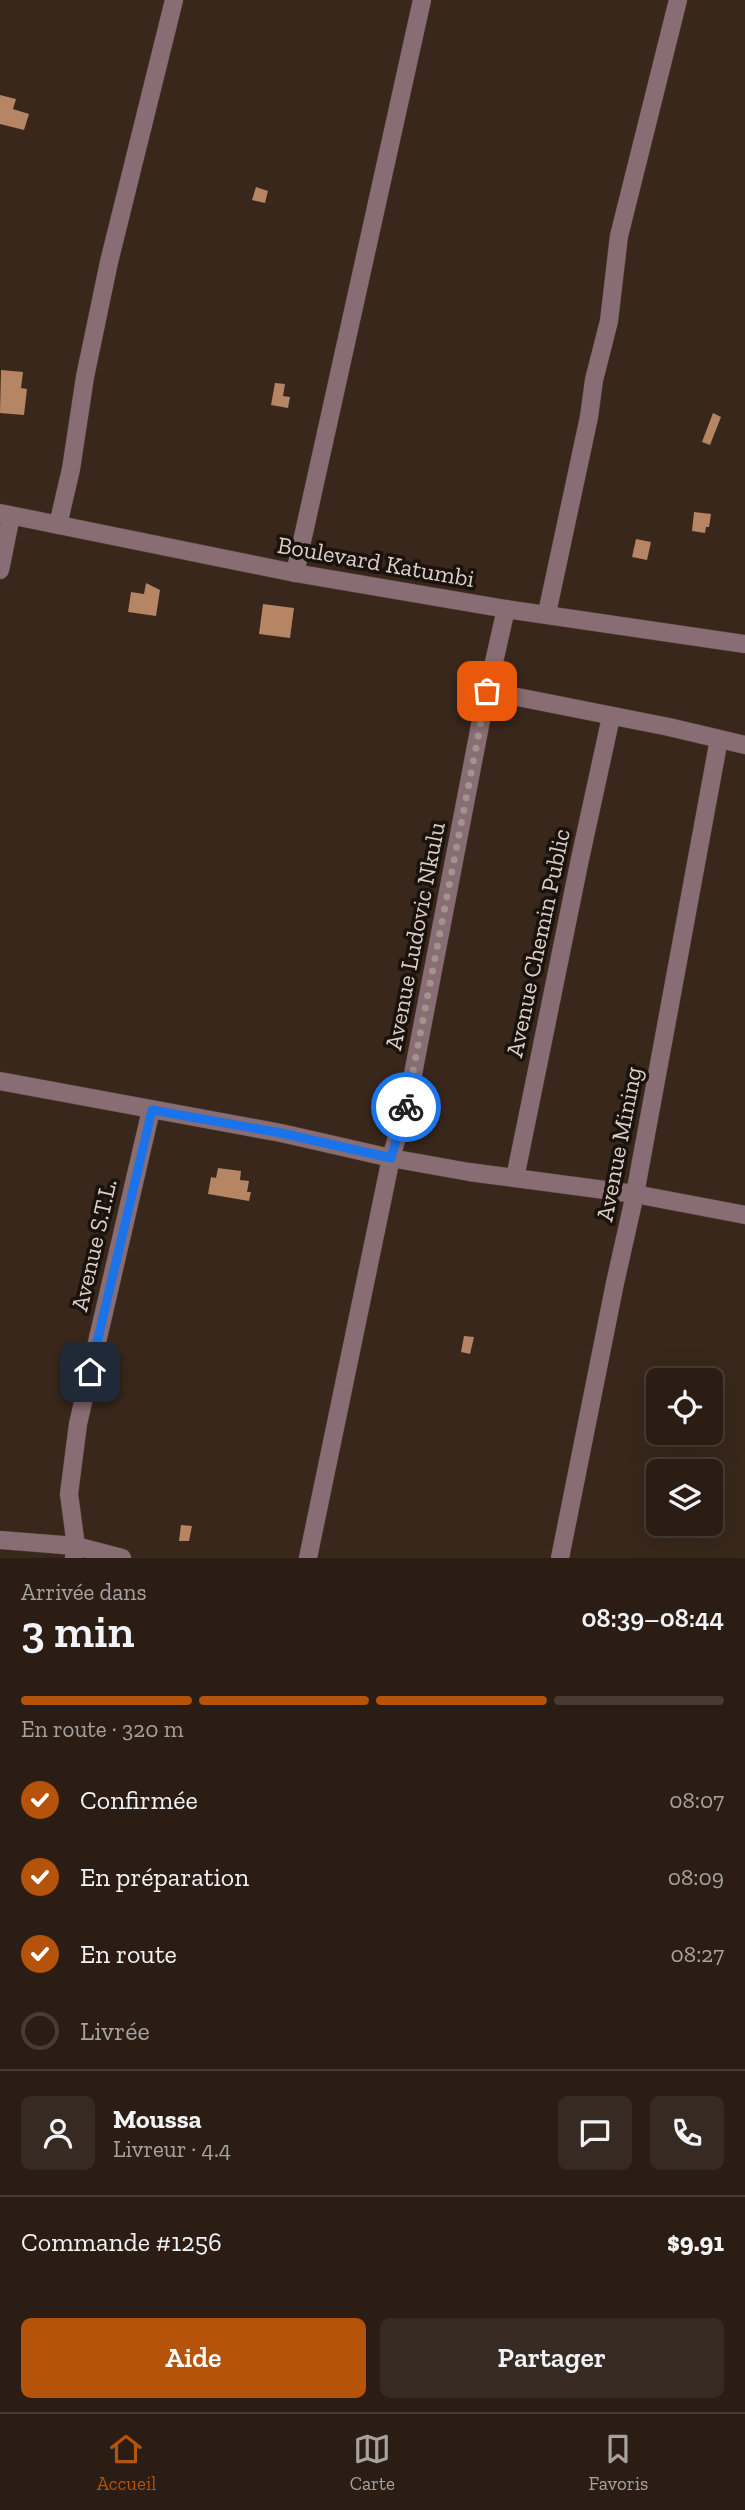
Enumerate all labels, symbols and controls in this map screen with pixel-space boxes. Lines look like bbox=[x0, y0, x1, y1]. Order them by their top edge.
street label: Boulevard Katumbi bbox=[275, 530, 477, 593]
pin bbox=[457, 661, 517, 721]
icon: bag bbox=[468, 672, 506, 710]
street label: Avenue Ludovic Nkulu bbox=[378, 819, 451, 1053]
street label: Avenue Chemin Public bbox=[499, 826, 576, 1060]
street label: Avenue Mining bbox=[589, 1064, 648, 1224]
courier bbox=[371, 1072, 441, 1142]
icon: bike bbox=[387, 1088, 425, 1126]
street label: Avenue S.T.L. bbox=[64, 1176, 123, 1314]
pin bbox=[60, 1342, 120, 1402]
icon: home bbox=[71, 1353, 109, 1391]
map controls bbox=[646, 1368, 723, 1536]
button: locate bbox=[646, 1368, 723, 1445]
button: layers bbox=[646, 1459, 723, 1536]
text: Arrivée dans bbox=[21, 1578, 147, 1606]
text: 08:39–08:44 bbox=[582, 1602, 724, 1634]
text: 3 min bbox=[21, 1604, 134, 1659]
text: En route · 320 m bbox=[21, 1715, 184, 1743]
icon: check bbox=[21, 1781, 59, 1819]
text: Confirmée bbox=[80, 1784, 198, 1816]
text: 08:07 bbox=[669, 1786, 724, 1814]
icon: check bbox=[21, 1858, 59, 1896]
text: En préparation bbox=[80, 1861, 249, 1893]
text: 08:09 bbox=[668, 1863, 724, 1891]
icon: check bbox=[21, 1935, 59, 1973]
text: En route bbox=[80, 1938, 177, 1970]
text: 08:27 bbox=[671, 1940, 724, 1968]
text: Livrée bbox=[80, 2015, 150, 2047]
button: person bbox=[21, 2096, 95, 2170]
button: chat bbox=[558, 2096, 632, 2170]
button: phone bbox=[650, 2096, 724, 2170]
text: Moussa bbox=[113, 2103, 202, 2135]
text: Livreur · 4.4 bbox=[113, 2135, 231, 2163]
text: Commande #1256 bbox=[21, 2226, 222, 2258]
text: $9.91 bbox=[667, 2226, 724, 2258]
button: Aide bbox=[21, 2318, 366, 2398]
button: Partager bbox=[380, 2318, 724, 2398]
tab: Accueil bbox=[97, 2430, 156, 2495]
tab: Carte bbox=[350, 2430, 395, 2495]
tab: Favoris bbox=[588, 2430, 648, 2495]

